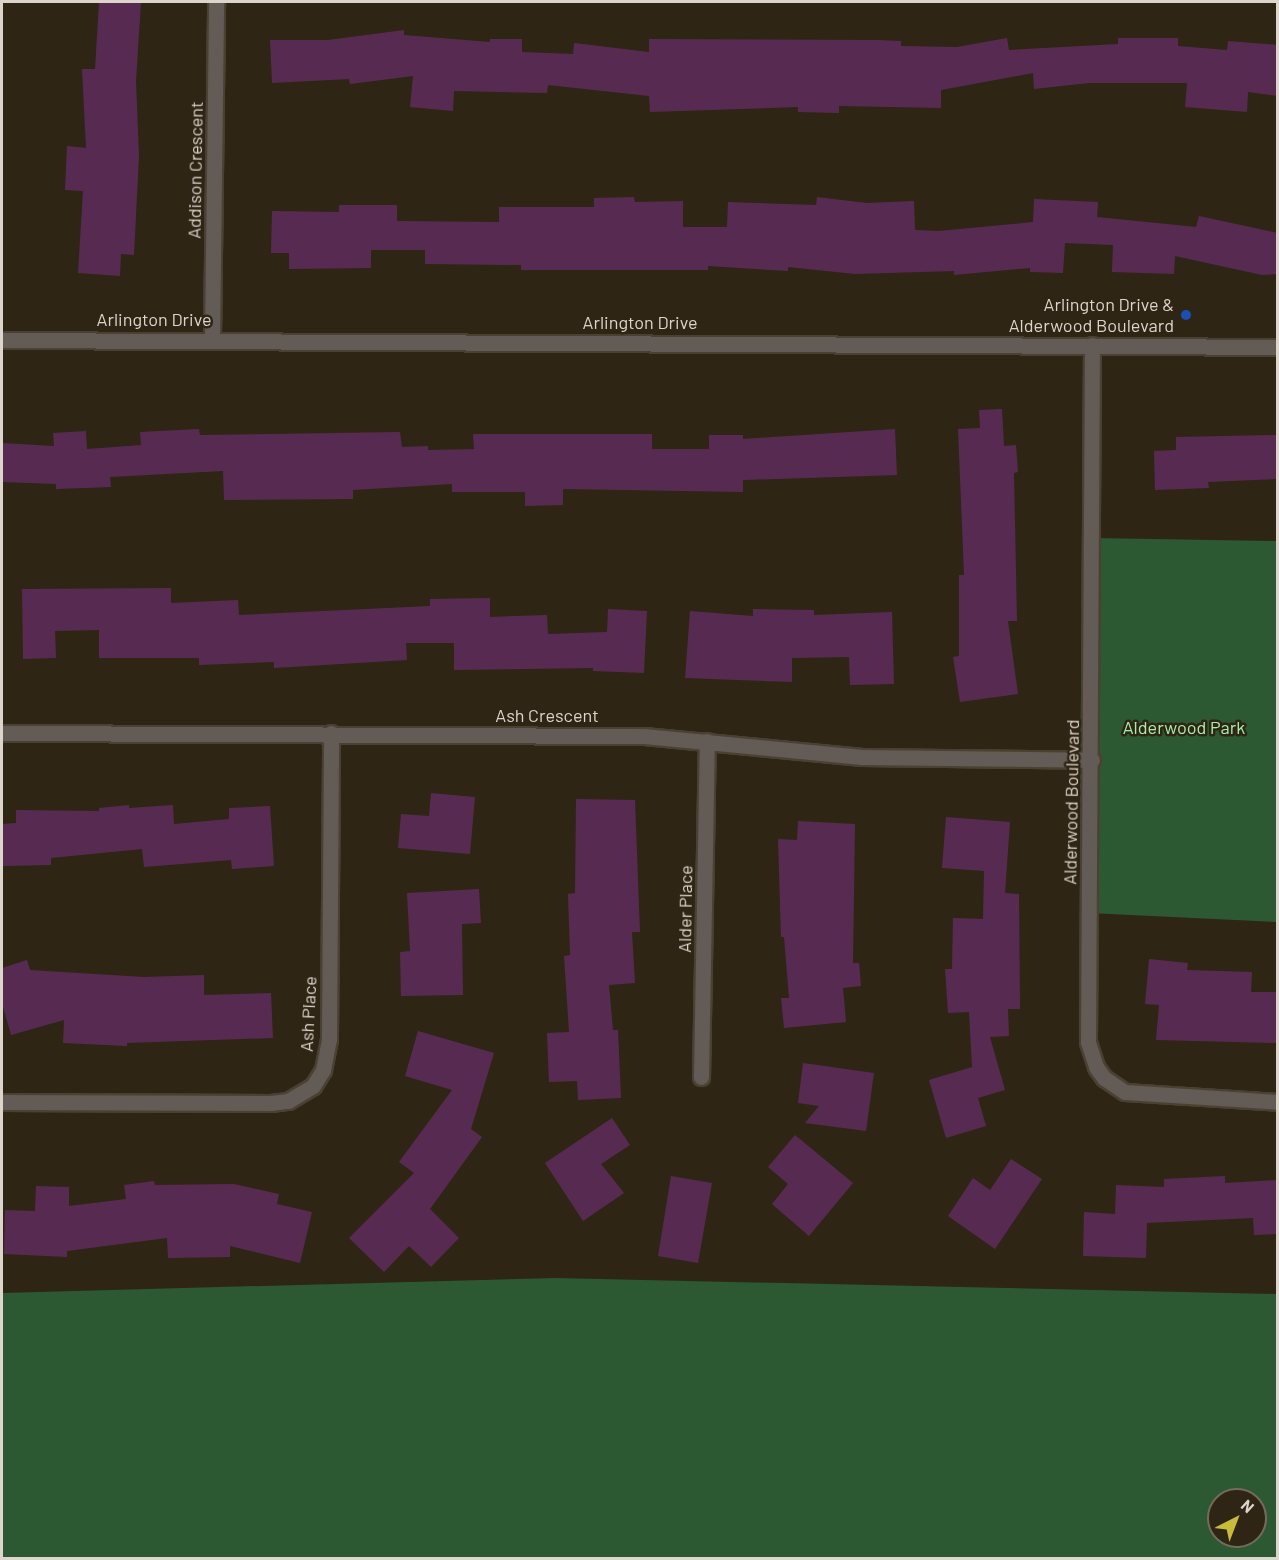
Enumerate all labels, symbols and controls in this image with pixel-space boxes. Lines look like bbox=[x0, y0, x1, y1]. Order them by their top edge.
street label: Addison Crescent bbox=[183, 101, 207, 239]
place label: Arlington Drive & Alderwood Boulevard bbox=[1009, 294, 1174, 336]
street label: Arlington Drive bbox=[96, 308, 212, 330]
marker: Arlington Drive & Alderwood Boulevard bbox=[1179, 308, 1193, 322]
street label: Arlington Drive bbox=[582, 311, 698, 333]
street label: Ash Crescent bbox=[495, 704, 599, 726]
park label: Alderwood Park bbox=[1123, 716, 1245, 738]
street label: Alderwood Boulevard bbox=[1059, 719, 1083, 885]
street label: Alder Place bbox=[673, 865, 697, 953]
street label: Ash Place bbox=[295, 976, 321, 1052]
north arrow bbox=[1207, 1488, 1267, 1548]
text: N bbox=[1238, 1495, 1258, 1516]

